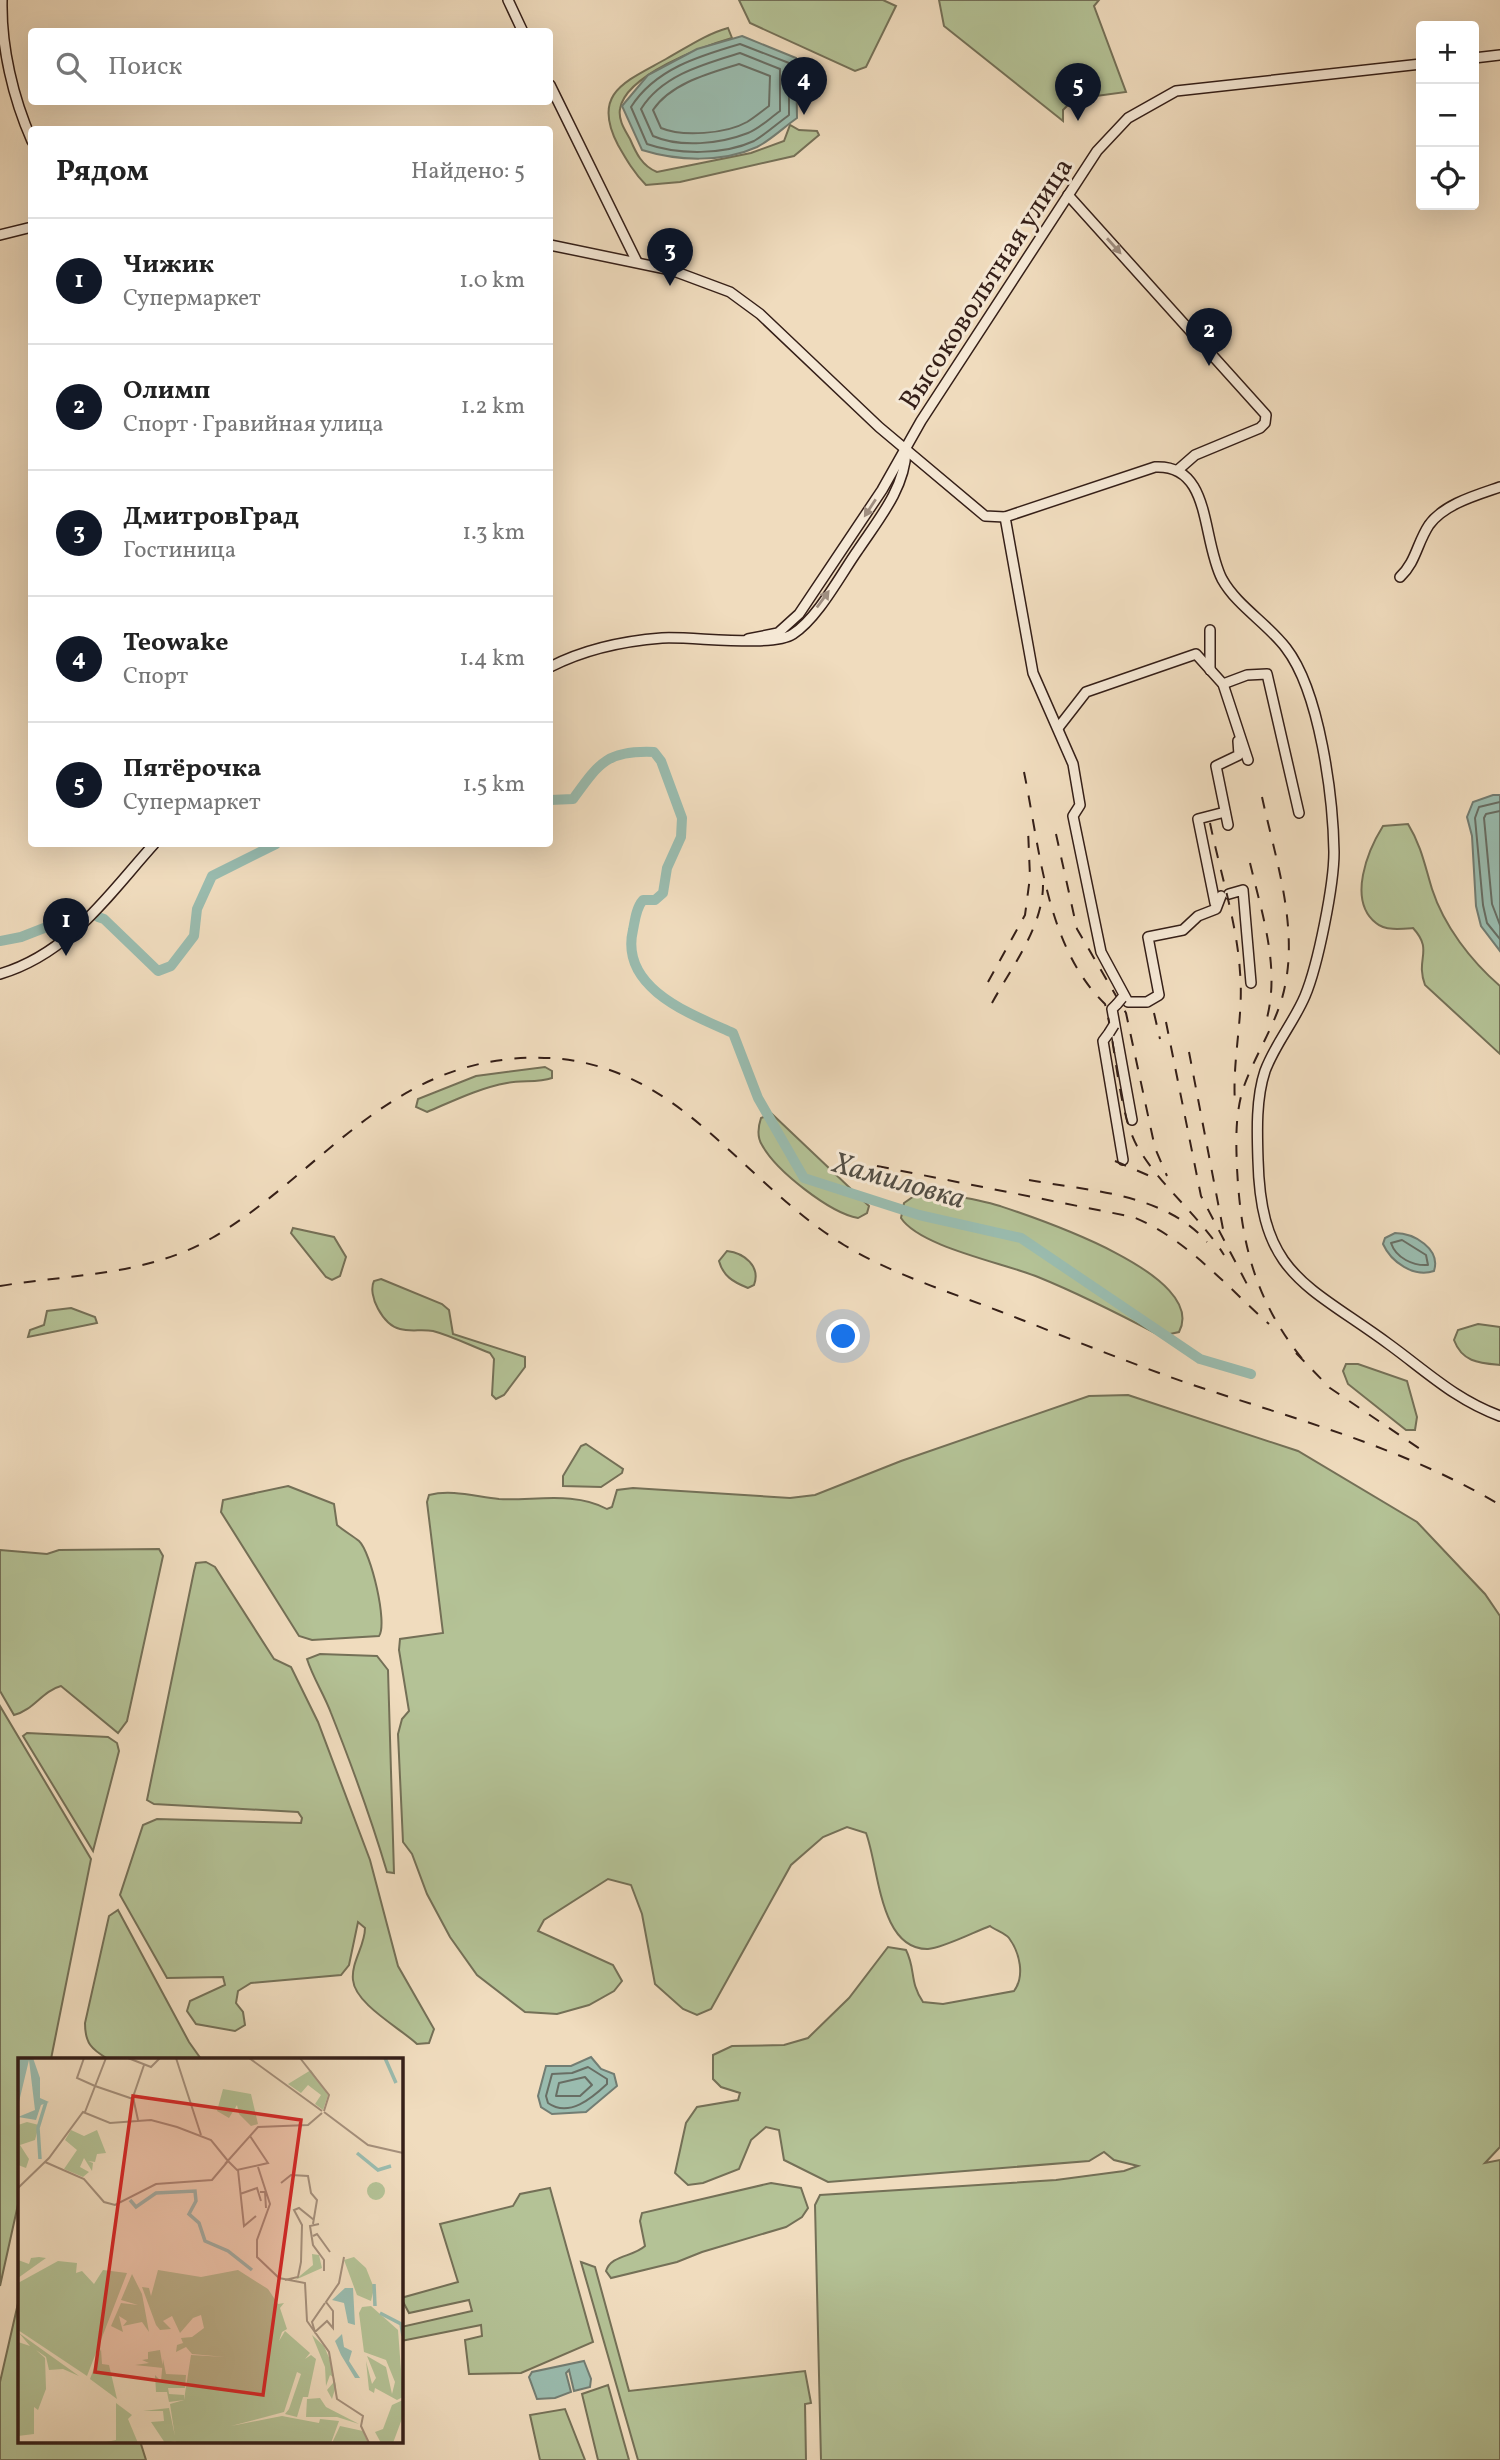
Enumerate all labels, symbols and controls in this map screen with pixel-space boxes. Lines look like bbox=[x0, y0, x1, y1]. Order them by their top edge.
map controls bbox=[1416, 21, 1479, 210]
button: + bbox=[1416, 21, 1479, 84]
search box bbox=[28, 28, 553, 105]
icon: search bbox=[52, 48, 90, 86]
text: Поиск bbox=[108, 49, 182, 85]
pin: 4 bbox=[781, 57, 827, 115]
pin: 5 bbox=[1055, 63, 1101, 121]
button: − bbox=[1416, 84, 1479, 147]
button: locate bbox=[1416, 147, 1479, 210]
text: Рядом bbox=[56, 151, 149, 193]
street label: Высоковольтная улица bbox=[891, 151, 1083, 418]
text: Найдено: 5 bbox=[411, 156, 525, 188]
pin: 3 bbox=[647, 228, 693, 286]
one-way arrow bbox=[1106, 237, 1122, 254]
text: Чижик bbox=[123, 247, 214, 283]
text: 1 bbox=[74, 265, 84, 297]
text: 1.0 km bbox=[459, 265, 525, 297]
text: Супермаркет bbox=[123, 283, 261, 315]
pin: 2 bbox=[1186, 308, 1232, 366]
text: Олимп bbox=[123, 373, 211, 409]
text: 2 bbox=[73, 391, 85, 423]
text: 1.2 km bbox=[461, 391, 525, 423]
text: Спорт · Гравийная улица bbox=[123, 409, 384, 441]
one-way arrow bbox=[864, 498, 877, 518]
text: ДмитровГрад bbox=[123, 499, 299, 535]
text: 3 bbox=[73, 517, 85, 549]
text: 1.3 km bbox=[462, 517, 525, 549]
text: Гостиница bbox=[123, 535, 236, 567]
one-way arrow bbox=[816, 590, 830, 608]
text: Teowake bbox=[123, 625, 229, 661]
text: 4 bbox=[72, 643, 86, 675]
text: 1.4 km bbox=[459, 643, 525, 675]
text: Спорт bbox=[123, 661, 188, 693]
text: Пятёрочка bbox=[123, 751, 261, 787]
text: 5 bbox=[73, 769, 85, 801]
text: 1.5 km bbox=[463, 769, 525, 801]
text: Супермаркет bbox=[123, 787, 261, 819]
pin: 1 bbox=[43, 898, 89, 956]
water label: Хамиловка bbox=[826, 1143, 970, 1221]
your location bbox=[826, 1319, 860, 1353]
inset map bbox=[18, 2058, 402, 2442]

